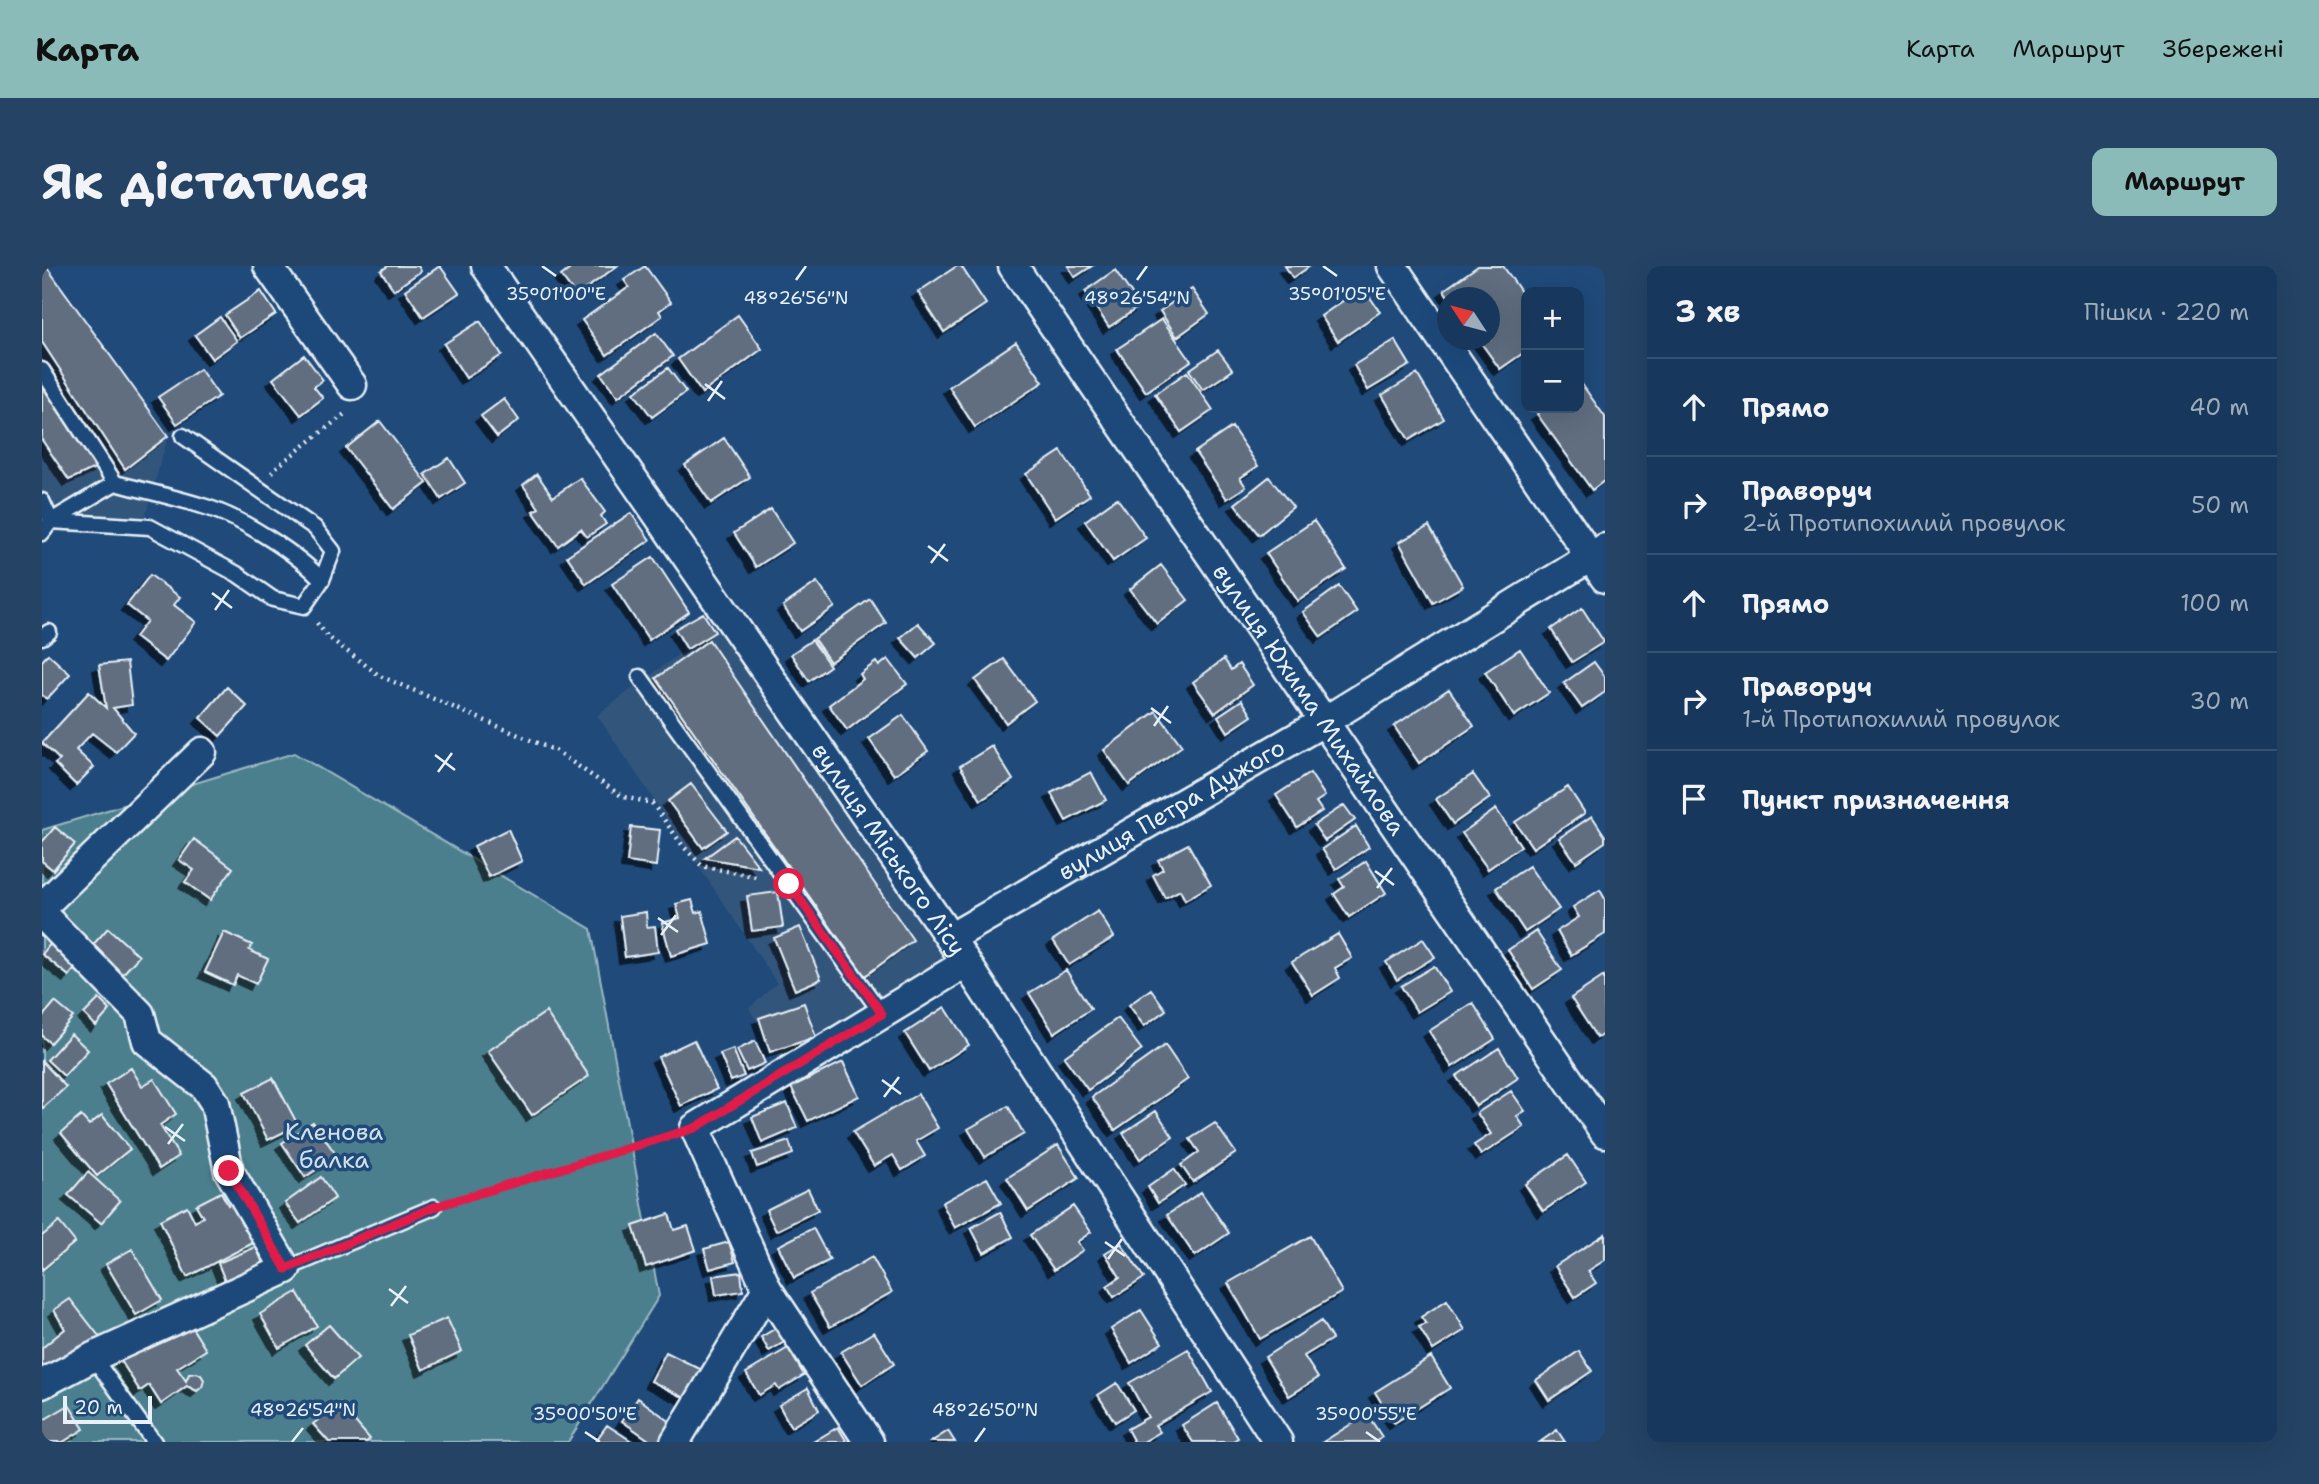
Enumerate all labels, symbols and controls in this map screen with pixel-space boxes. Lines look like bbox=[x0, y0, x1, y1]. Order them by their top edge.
text: Карта bbox=[35, 27, 139, 72]
text: Карта bbox=[1906, 33, 1975, 65]
text: Маршрут bbox=[2013, 33, 2125, 65]
text: Збережені bbox=[2163, 33, 2284, 65]
button: Маршрут bbox=[2092, 148, 2277, 216]
text: Як дістатися bbox=[42, 149, 369, 215]
text: 35°01'00"E bbox=[506, 282, 606, 306]
text: 35°01'05"E bbox=[1288, 282, 1386, 306]
text: 48°26'56"N bbox=[743, 286, 849, 310]
text: 48°26'54"N bbox=[1084, 286, 1190, 310]
north arrow bbox=[1437, 287, 1500, 350]
map controls bbox=[1521, 287, 1584, 413]
button: + bbox=[1521, 287, 1584, 350]
text: 3 хв bbox=[1675, 291, 1740, 332]
text: Пішки · 220 m bbox=[2084, 297, 2249, 327]
button: − bbox=[1521, 350, 1584, 413]
icon: ahead bbox=[1675, 388, 1713, 426]
text: Прямо bbox=[1742, 390, 1830, 425]
text: 40 m bbox=[2189, 392, 2249, 422]
text: Праворуч bbox=[1742, 473, 1872, 508]
icon: right bbox=[1675, 486, 1713, 524]
text: 50 m bbox=[2191, 490, 2249, 520]
text: 2-й Протипохилий провулок bbox=[1742, 508, 2066, 538]
street label: вулиця Юхима Михайлова bbox=[1205, 558, 1413, 842]
icon: ahead bbox=[1675, 584, 1713, 622]
text: Прямо bbox=[1742, 586, 1830, 621]
text: 100 m bbox=[2180, 588, 2249, 618]
text: Праворуч bbox=[1742, 669, 1872, 704]
icon: right bbox=[1675, 682, 1713, 720]
text: 30 m bbox=[2190, 686, 2249, 716]
text: 1-й Протипохилий провулок bbox=[1742, 704, 2060, 734]
street label: вулиця Петра Дужого bbox=[1052, 731, 1291, 888]
street label: вулиця Міського Лісу bbox=[804, 737, 973, 962]
icon: arrive bbox=[1675, 780, 1713, 818]
text: Пункт призначення bbox=[1742, 782, 2010, 817]
route start bbox=[773, 868, 804, 899]
park label: Кленова балка bbox=[285, 1116, 383, 1176]
route end bbox=[213, 1155, 244, 1186]
scale bar bbox=[63, 1393, 152, 1425]
text: 20 m bbox=[74, 1395, 123, 1420]
text: 48°26'54"N bbox=[250, 1398, 356, 1422]
text: 48°26'50"N bbox=[932, 1398, 1038, 1422]
text: 35°00'50"E bbox=[533, 1402, 637, 1426]
text: 35°00'55"E bbox=[1315, 1402, 1417, 1426]

